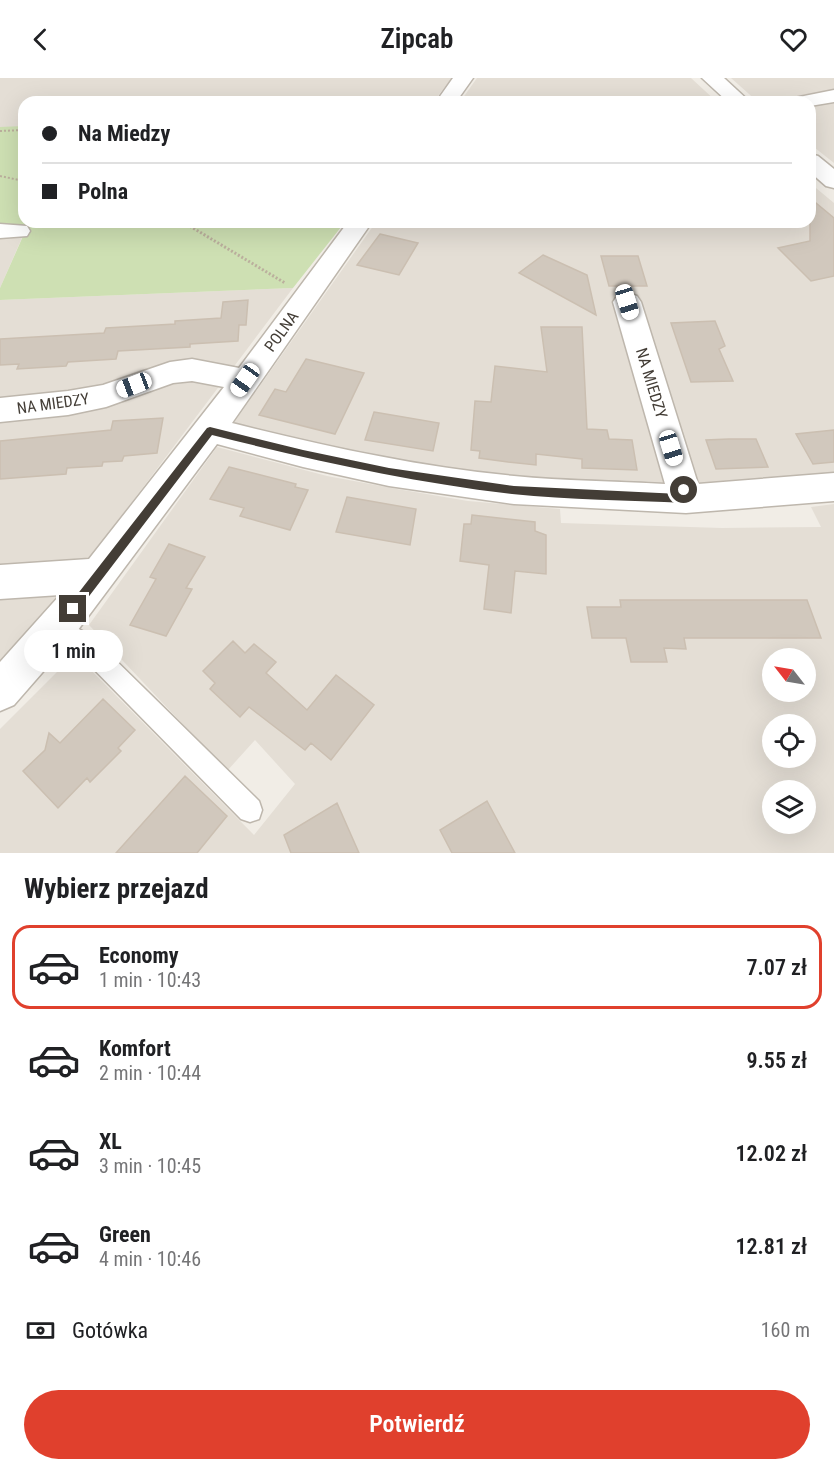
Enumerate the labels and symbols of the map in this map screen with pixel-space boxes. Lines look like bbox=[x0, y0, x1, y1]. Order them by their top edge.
car bbox=[613, 282, 641, 322]
street label: POLNA bbox=[260, 307, 302, 355]
street label: NA MIEDZY bbox=[632, 346, 671, 421]
car bbox=[227, 360, 263, 400]
car bbox=[114, 370, 154, 400]
street label: NA MIEDZY bbox=[16, 389, 91, 418]
car bbox=[657, 428, 685, 468]
route start bbox=[670, 476, 697, 503]
route end bbox=[59, 595, 86, 622]
callout: 1 min bbox=[23, 630, 122, 672]
north arrow bbox=[762, 648, 816, 702]

